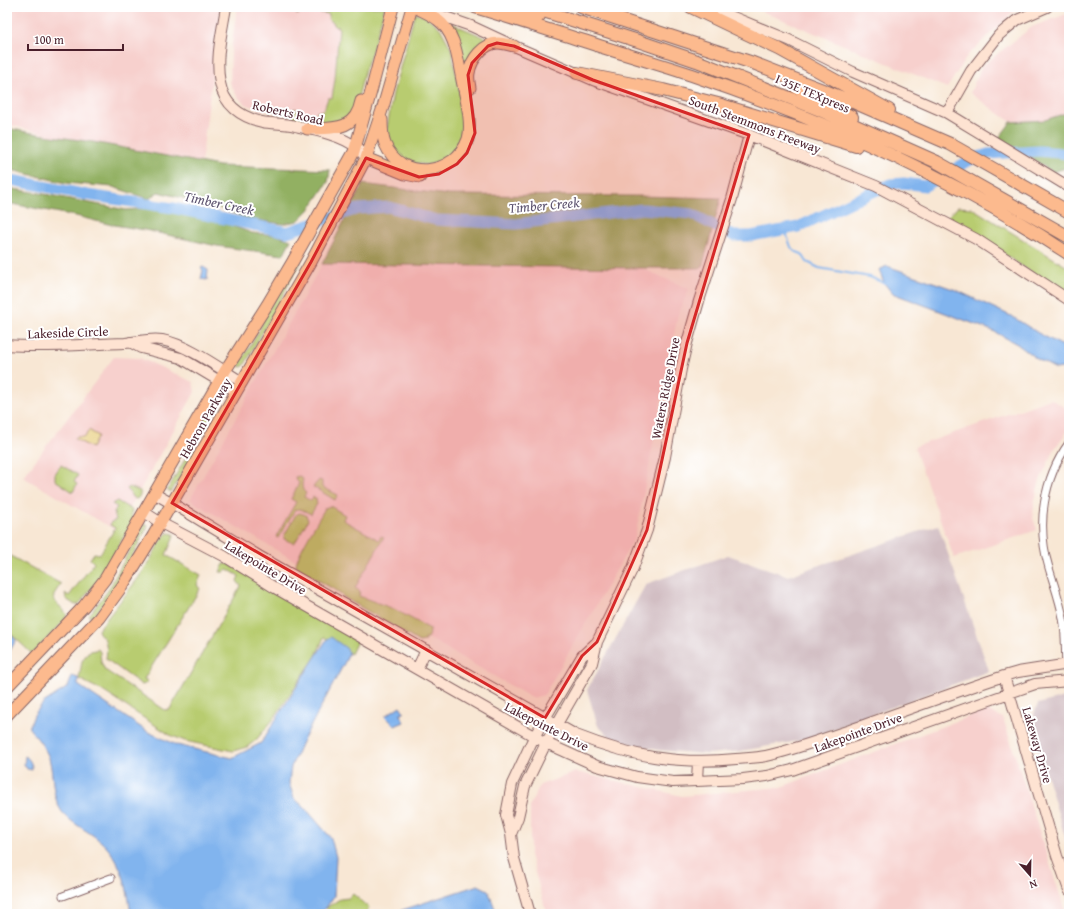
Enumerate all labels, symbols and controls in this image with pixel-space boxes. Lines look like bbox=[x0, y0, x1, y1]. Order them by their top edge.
scale bar bbox=[28, 26, 123, 52]
text: 100 m bbox=[34, 31, 64, 48]
street label: I 35E TEXpress bbox=[773, 69, 853, 118]
street label: South Stemmons Freeway bbox=[686, 90, 824, 159]
street label: Roberts Road bbox=[251, 95, 325, 130]
water label: Timber Creek bbox=[182, 186, 256, 220]
water label: Timber Creek bbox=[508, 192, 581, 218]
street label: Lakeside Circle bbox=[27, 322, 109, 343]
street label: Waters Ridge Drive bbox=[646, 336, 685, 441]
street label: Hebron Parkway bbox=[175, 374, 236, 462]
street label: Lakepointe Drive bbox=[221, 536, 310, 599]
street label: Lakepointe Drive bbox=[501, 697, 592, 756]
street label: Lakeway Drive bbox=[1018, 705, 1057, 786]
street label: Lakepointe Drive bbox=[812, 708, 905, 757]
north arrow bbox=[1010, 855, 1050, 895]
text: N bbox=[1027, 876, 1040, 893]

